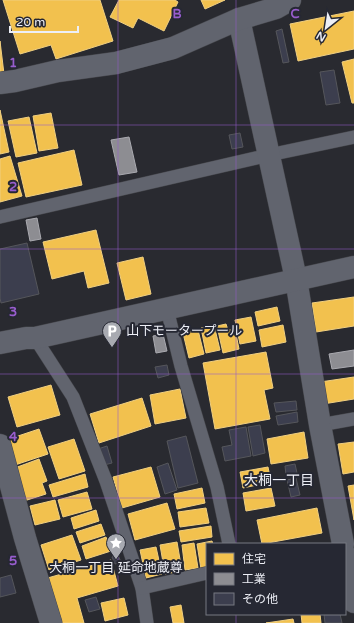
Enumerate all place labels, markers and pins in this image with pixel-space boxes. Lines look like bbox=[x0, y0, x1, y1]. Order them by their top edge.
parking icon: 山下モータープール bbox=[101, 320, 123, 348]
place label: 山下モータープール bbox=[126, 323, 242, 339]
place icon: 大桐一丁目 延命地蔵尊 bbox=[105, 532, 127, 560]
place label: 大桐一丁目 延命地蔵尊 bbox=[49, 560, 183, 576]

